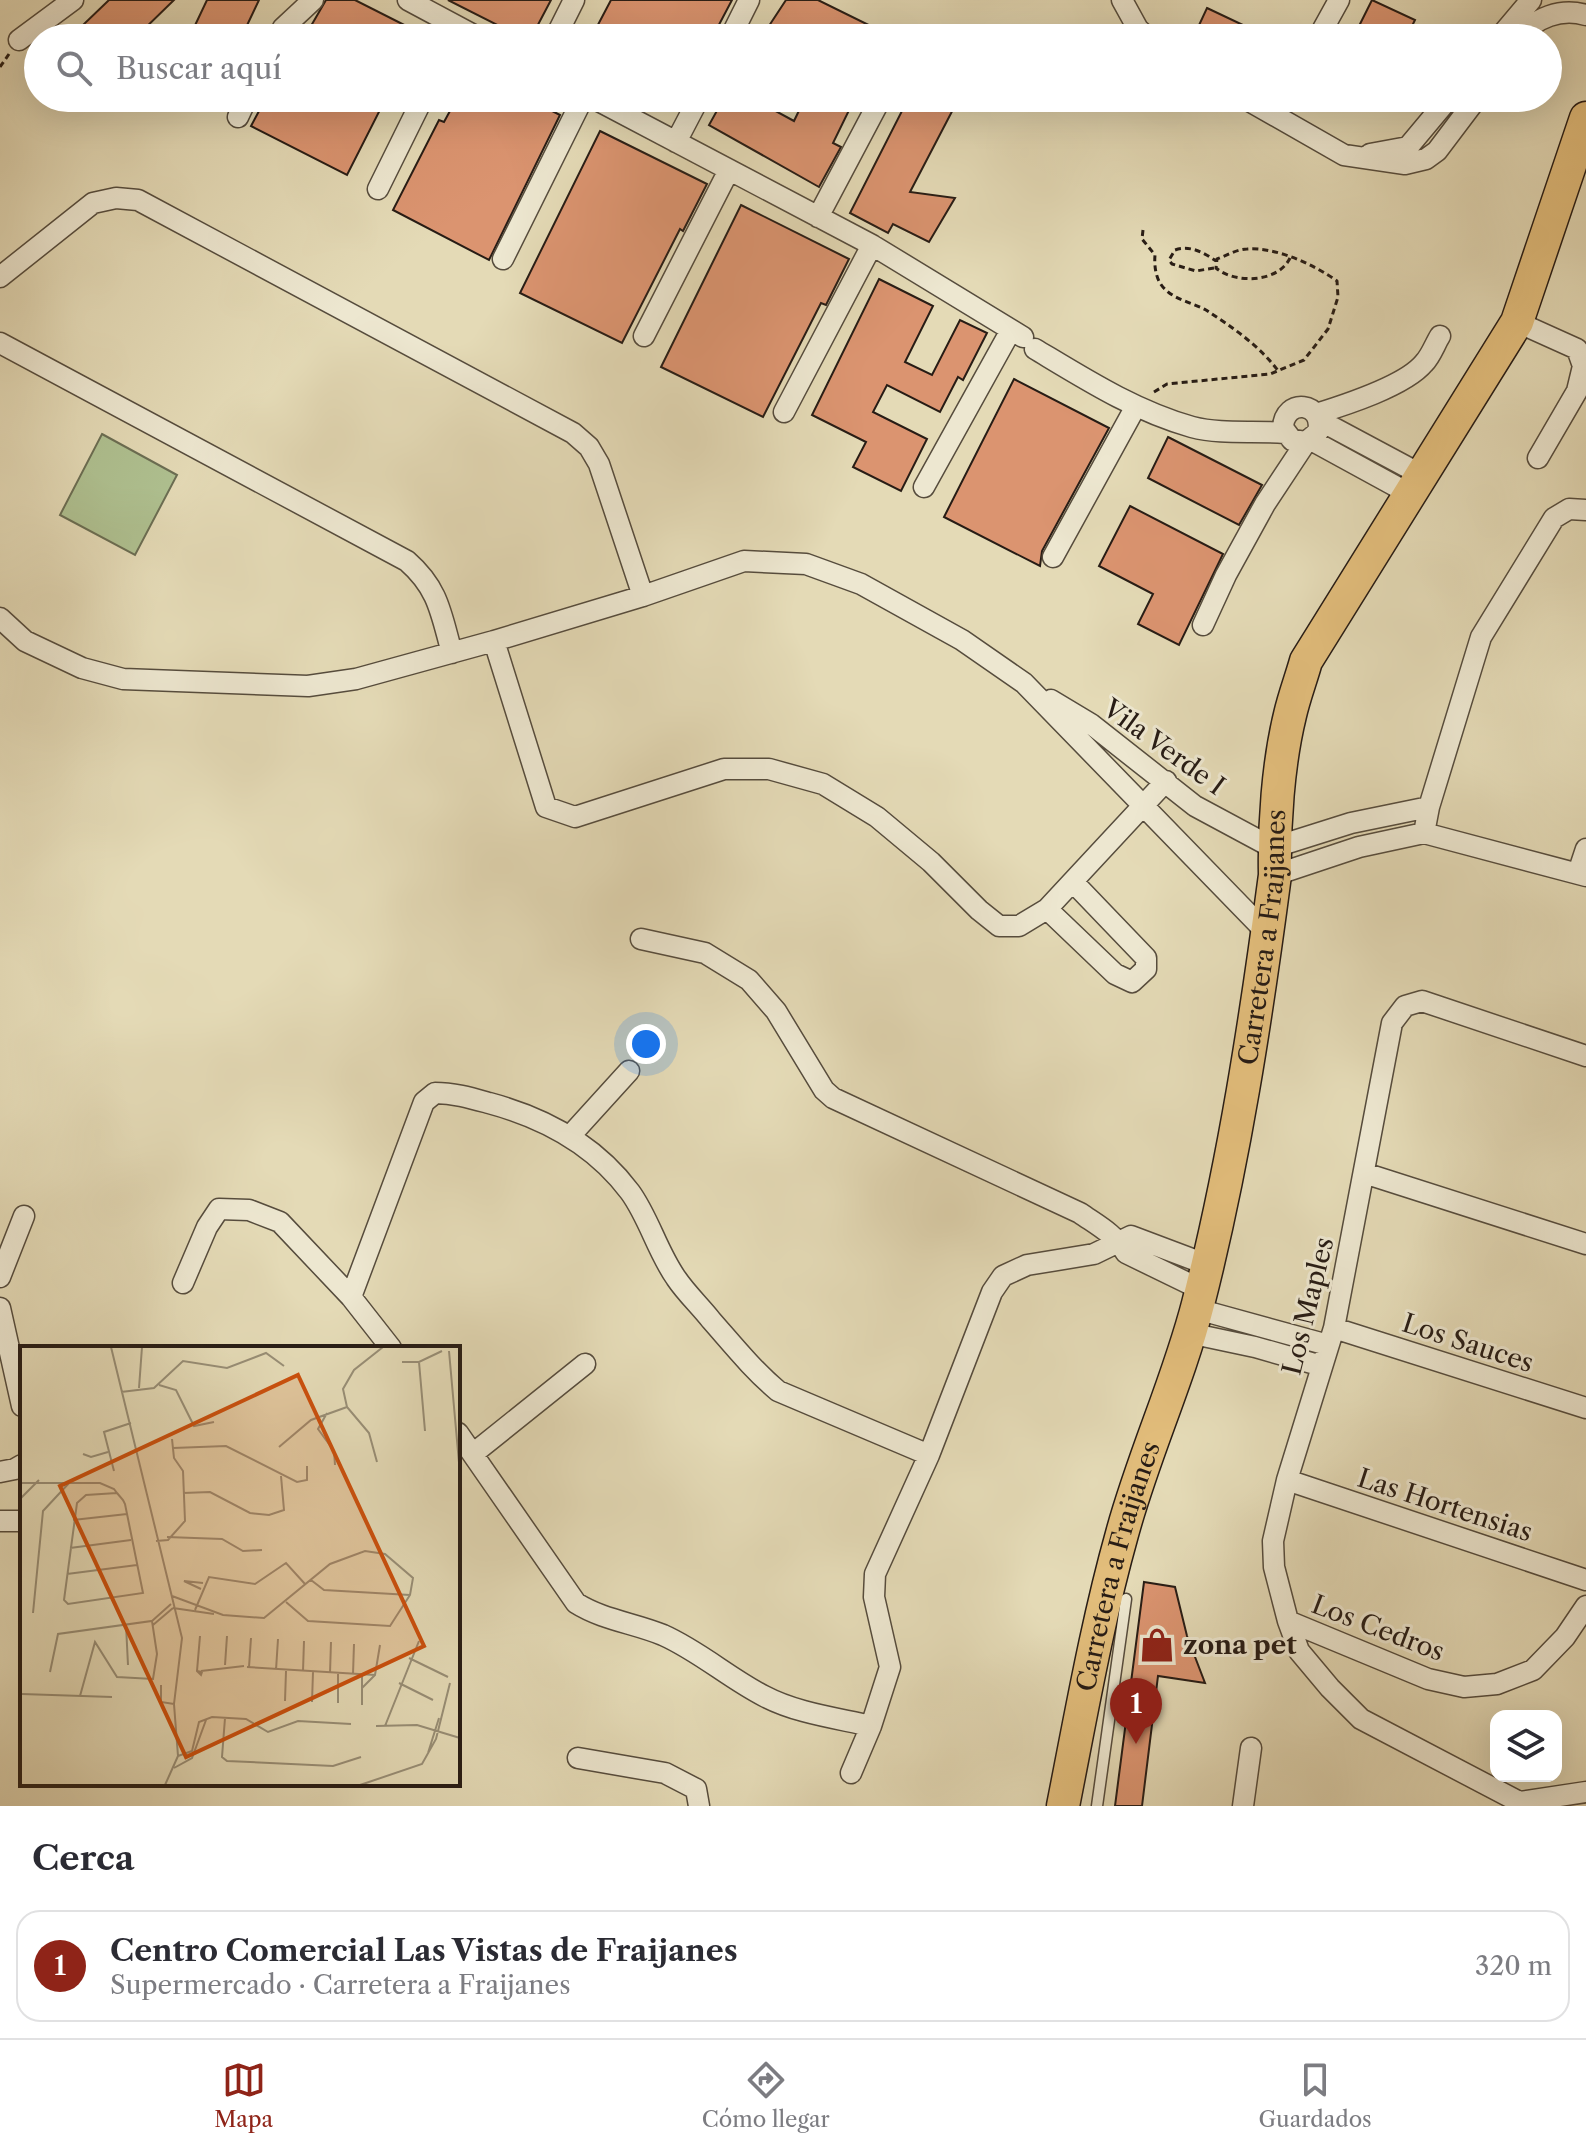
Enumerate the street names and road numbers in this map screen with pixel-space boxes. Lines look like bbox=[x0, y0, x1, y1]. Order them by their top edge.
street label: Vila Verde I bbox=[1096, 692, 1231, 802]
street label: Carretera a Fraijanes bbox=[1231, 808, 1292, 1067]
street label: Los Maples bbox=[1275, 1234, 1341, 1378]
street label: Los Sauces bbox=[1398, 1307, 1538, 1379]
street label: Carretera a Fraijanes bbox=[1070, 1437, 1167, 1694]
street label: Las Hortensias bbox=[1354, 1462, 1536, 1548]
street label: Los Cedros bbox=[1307, 1588, 1449, 1668]

